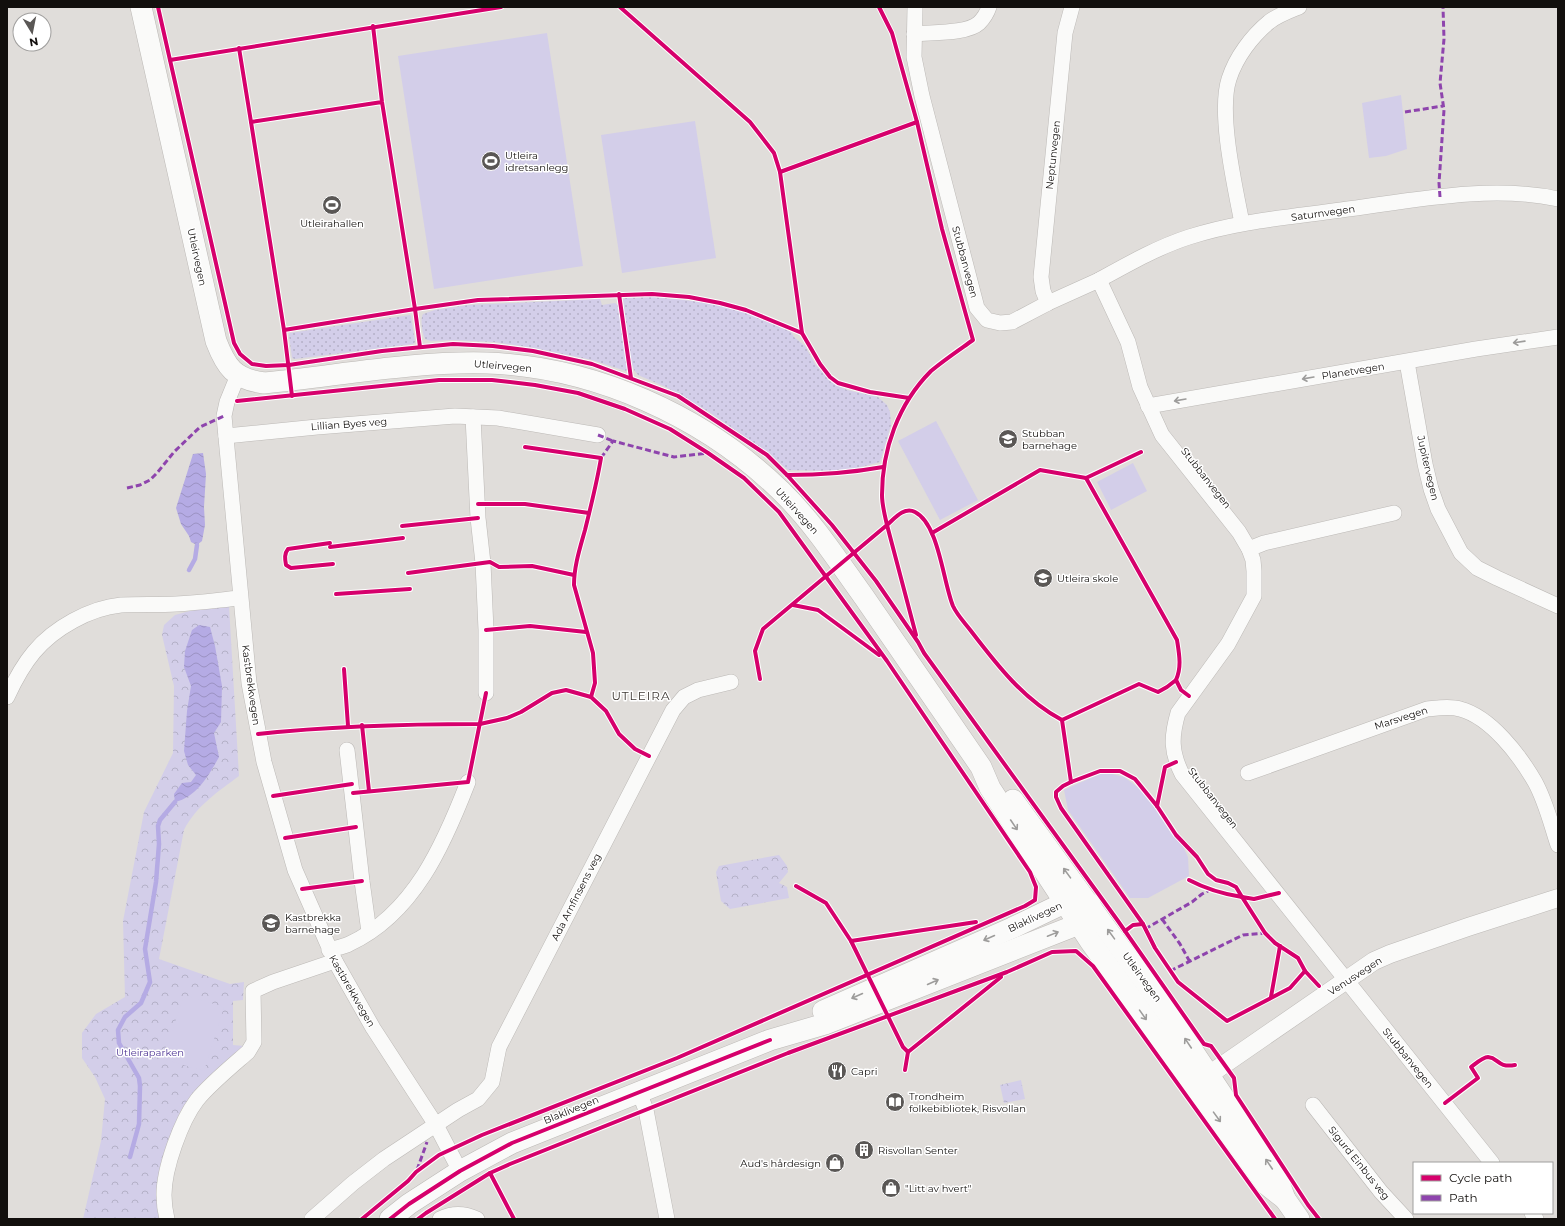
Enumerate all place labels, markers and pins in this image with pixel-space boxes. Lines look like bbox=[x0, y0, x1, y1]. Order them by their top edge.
place label: Utleira idretsanlegg bbox=[505, 149, 568, 174]
sports icon: Utleira idretsanlegg bbox=[480, 150, 502, 172]
sports icon: Utleirahallen bbox=[321, 194, 343, 216]
place label: Utleirahallen bbox=[300, 217, 364, 230]
place label: Stubban barnehage bbox=[1022, 427, 1077, 452]
school or university icon: Stubban barnehage bbox=[997, 428, 1019, 450]
school or university icon: Utleira skole bbox=[1032, 567, 1054, 589]
place label: Utleira skole bbox=[1057, 572, 1118, 585]
place label: Kastbrekka barnehage bbox=[285, 911, 341, 936]
school or university icon: Kastbrekka barnehage bbox=[260, 912, 282, 934]
restaurant icon: Capri bbox=[826, 1060, 848, 1082]
place label: Capri bbox=[851, 1065, 877, 1078]
place label: Trondheim folkebibliotek, Risvollan bbox=[909, 1090, 1026, 1115]
library icon: Trondheim folkebibliotek, Risvollan bbox=[884, 1091, 906, 1113]
building icon: Risvollan Senter bbox=[853, 1139, 875, 1161]
place label: Risvollan Senter bbox=[878, 1144, 958, 1157]
shop icon: Aud's hårdesign bbox=[824, 1152, 846, 1174]
place label: Aud's hårdesign bbox=[740, 1157, 821, 1170]
shop icon: "Litt av hvert" bbox=[880, 1177, 902, 1199]
place label: "Litt av hvert" bbox=[905, 1182, 972, 1195]

